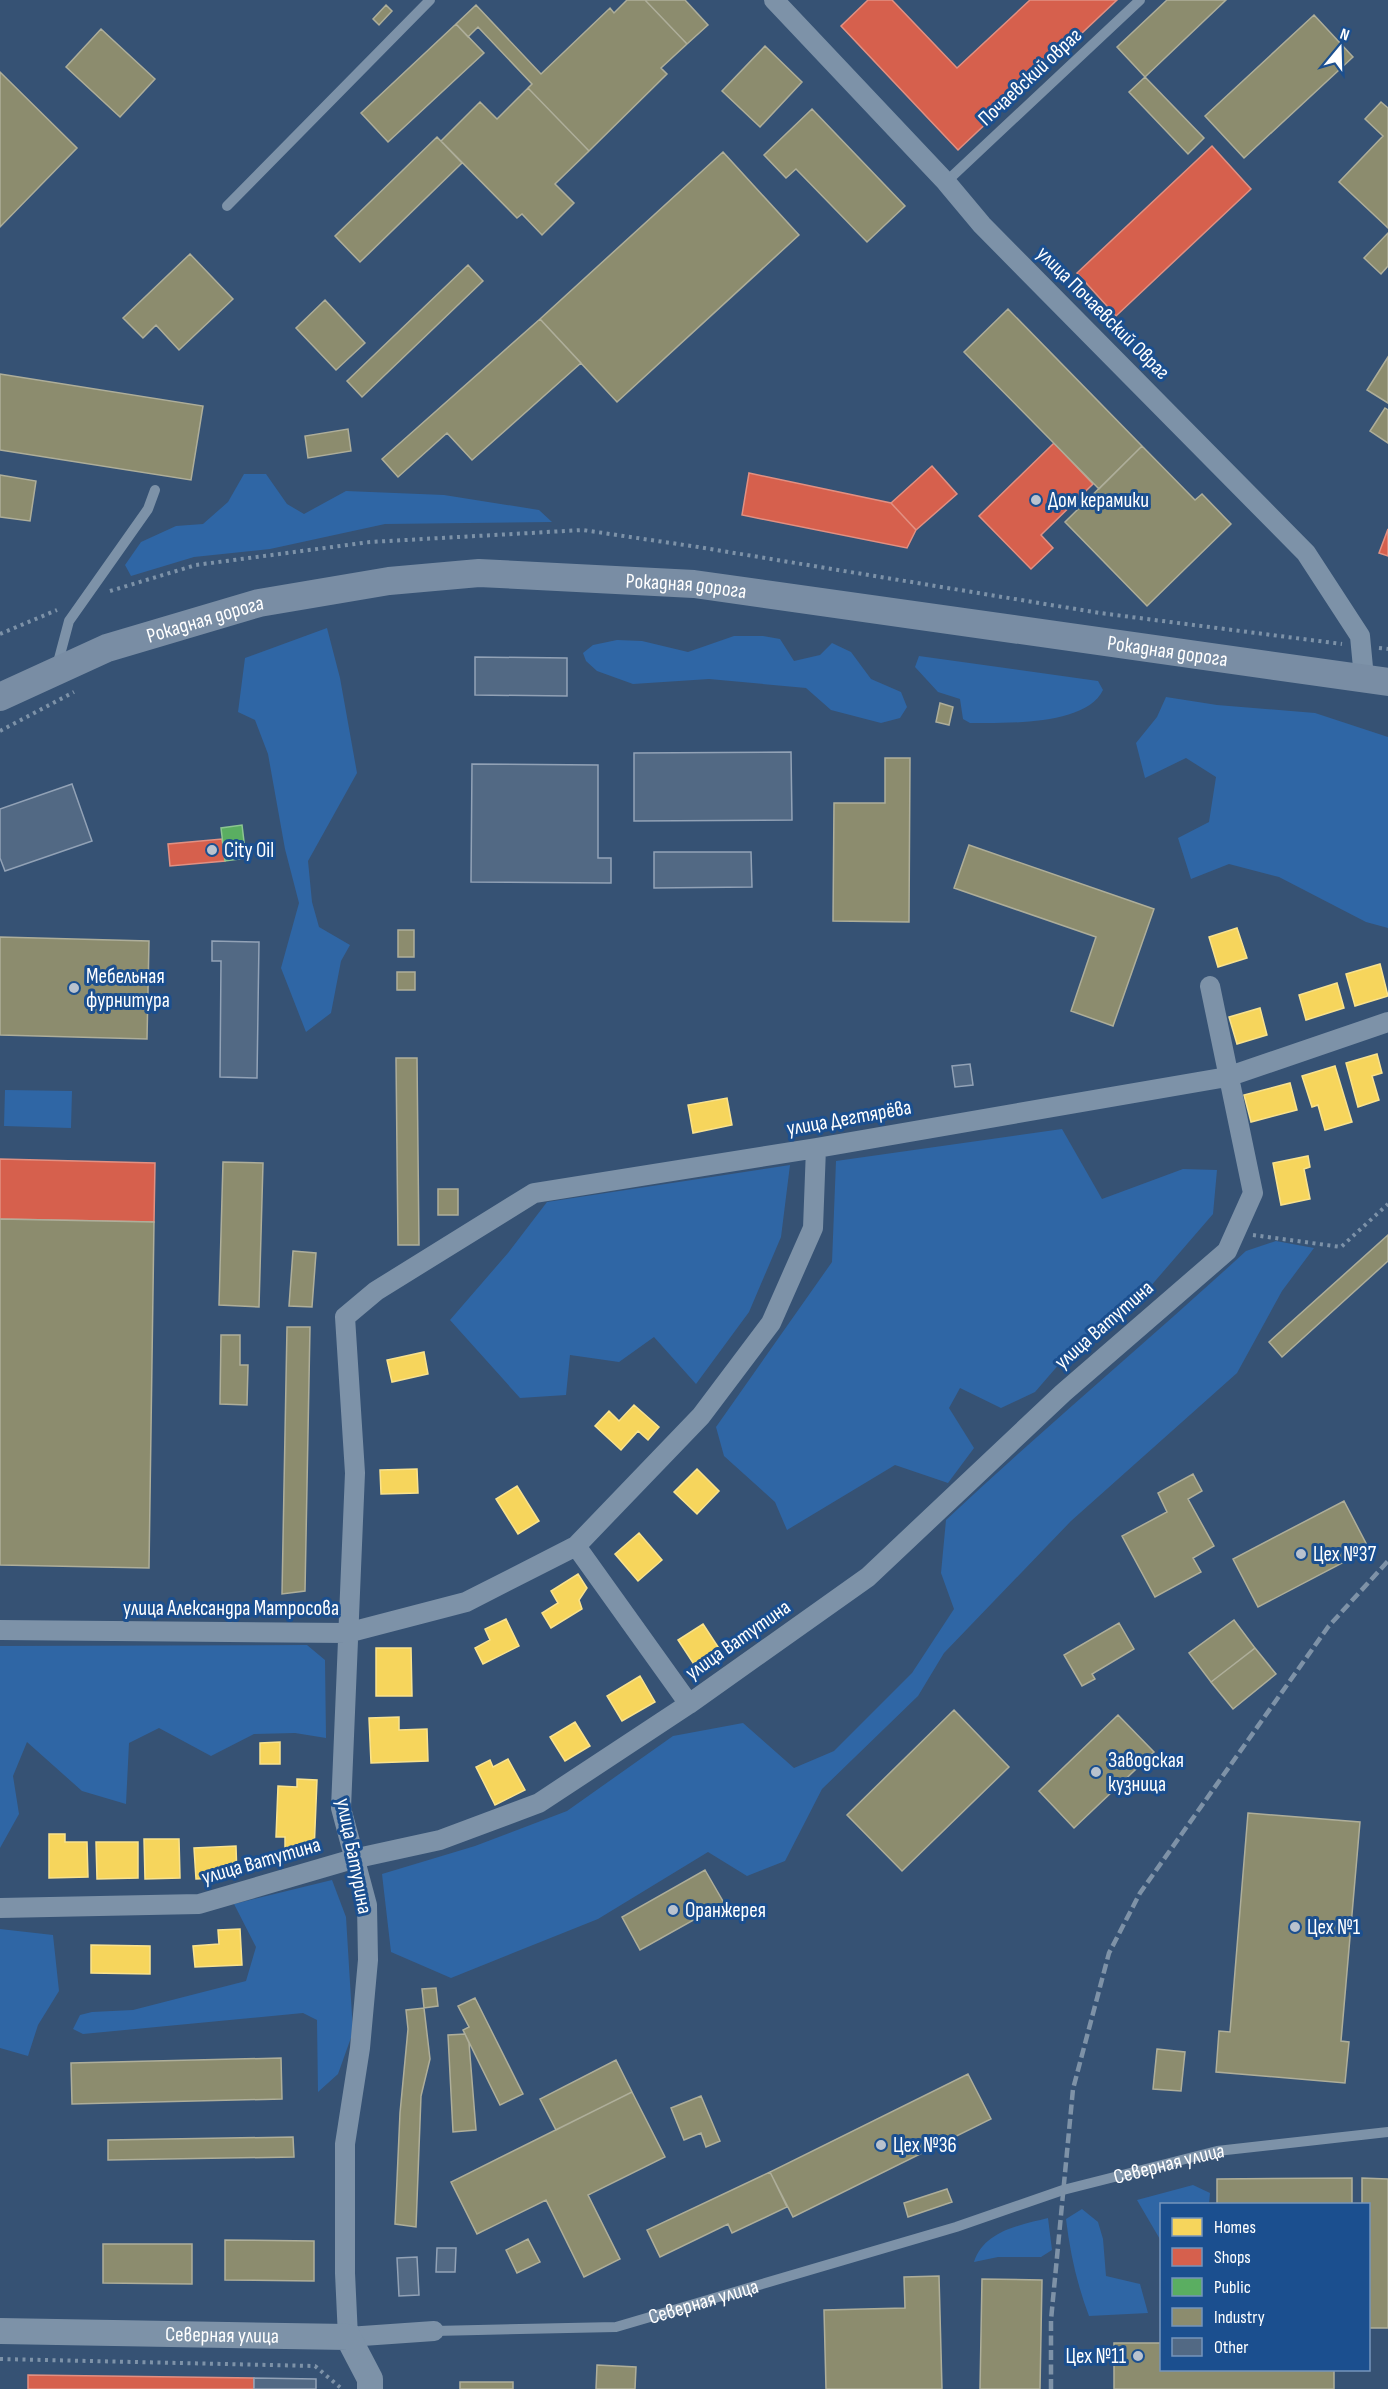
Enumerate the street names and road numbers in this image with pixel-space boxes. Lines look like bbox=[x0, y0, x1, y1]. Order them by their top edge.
street label: Почаевский овраг bbox=[973, 23, 1087, 131]
street label: улица Почаевский Овраг bbox=[1031, 241, 1175, 385]
street label: Рокадная дорога bbox=[625, 568, 748, 604]
street label: Рокадная дорога bbox=[143, 590, 266, 648]
street label: Рокадная дорога bbox=[1106, 630, 1229, 672]
street label: улица Дегтярёва bbox=[785, 1095, 913, 1141]
street label: улица Ватутина bbox=[1050, 1275, 1158, 1375]
street label: улица Ватутина bbox=[681, 1595, 795, 1685]
street label: улица Александра Матросова bbox=[123, 1596, 339, 1621]
street label: улица Батурина bbox=[331, 1796, 377, 1916]
street label: улица Ватутина bbox=[199, 1832, 323, 1890]
street label: Северная улица bbox=[1111, 2138, 1226, 2189]
street label: Северная улица bbox=[645, 2273, 761, 2329]
street label: Северная улица bbox=[165, 2321, 279, 2348]

